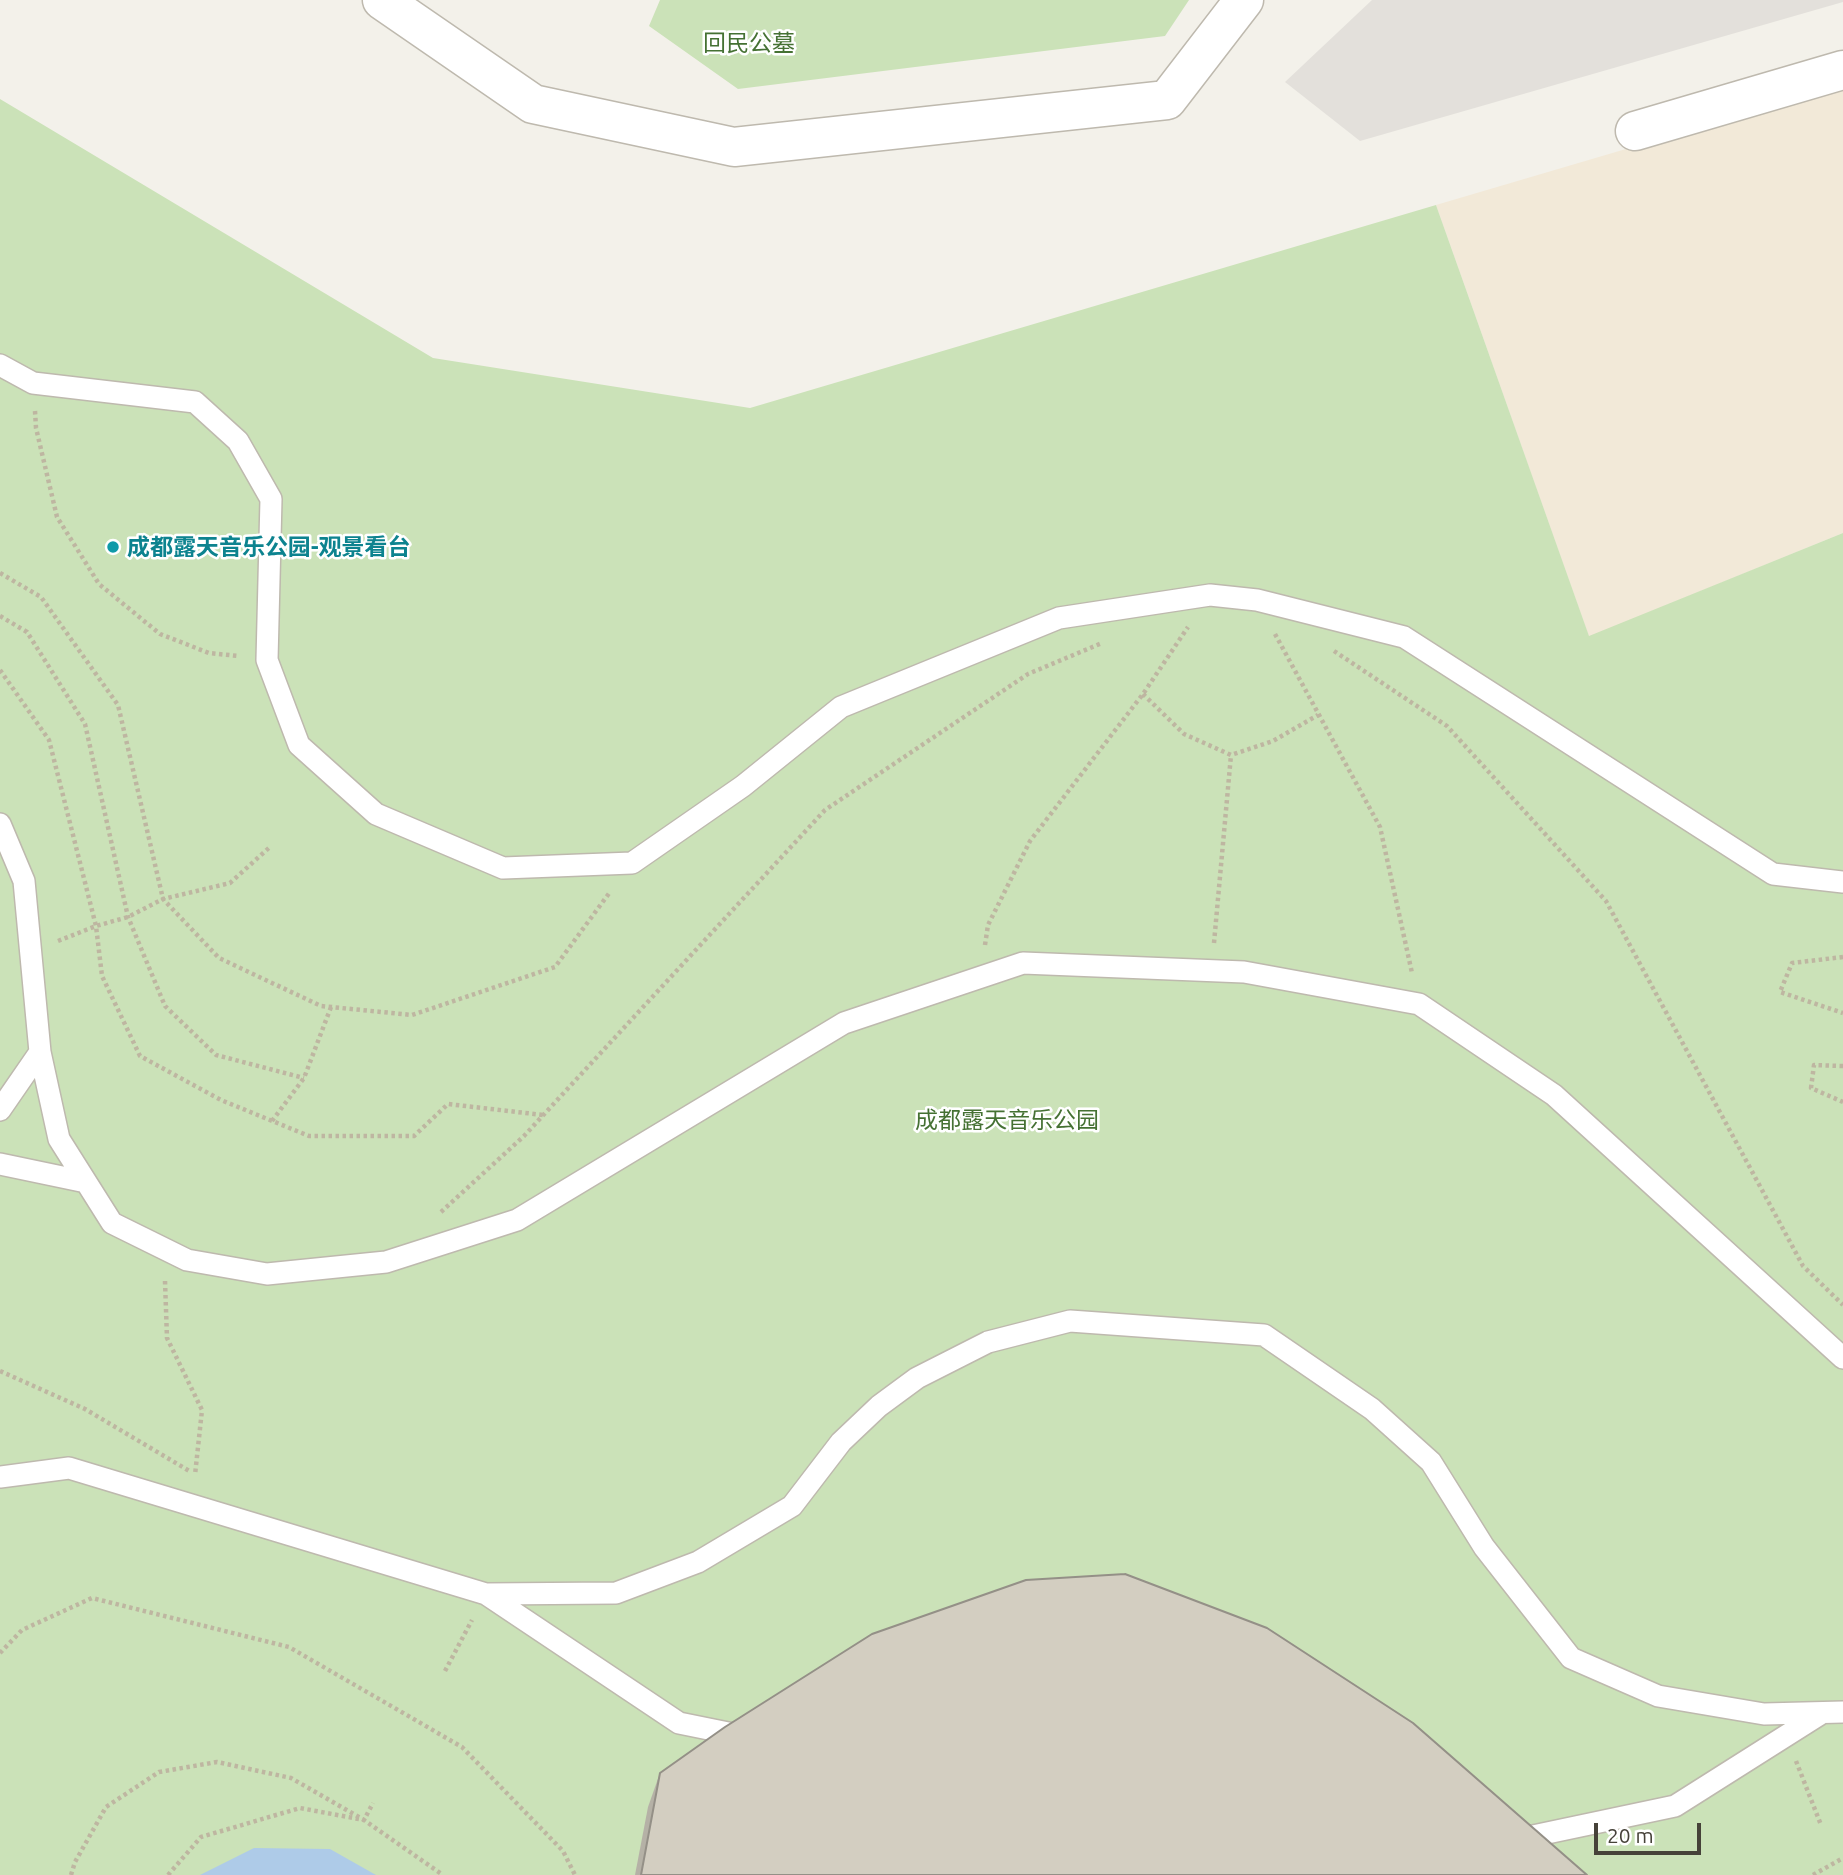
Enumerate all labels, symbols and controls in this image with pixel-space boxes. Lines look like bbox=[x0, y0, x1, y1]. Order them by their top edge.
park label: 回民公墓 bbox=[703, 29, 795, 57]
place label: 成都露天音乐公园-观景看台 bbox=[127, 533, 411, 561]
marker: 成都露天音乐公园-观景看台 bbox=[105, 539, 121, 555]
park label: 成都露天音乐公园 bbox=[915, 1106, 1099, 1134]
scale bar bbox=[1598, 1808, 1705, 1852]
text: 20 m bbox=[1607, 1823, 1654, 1847]

